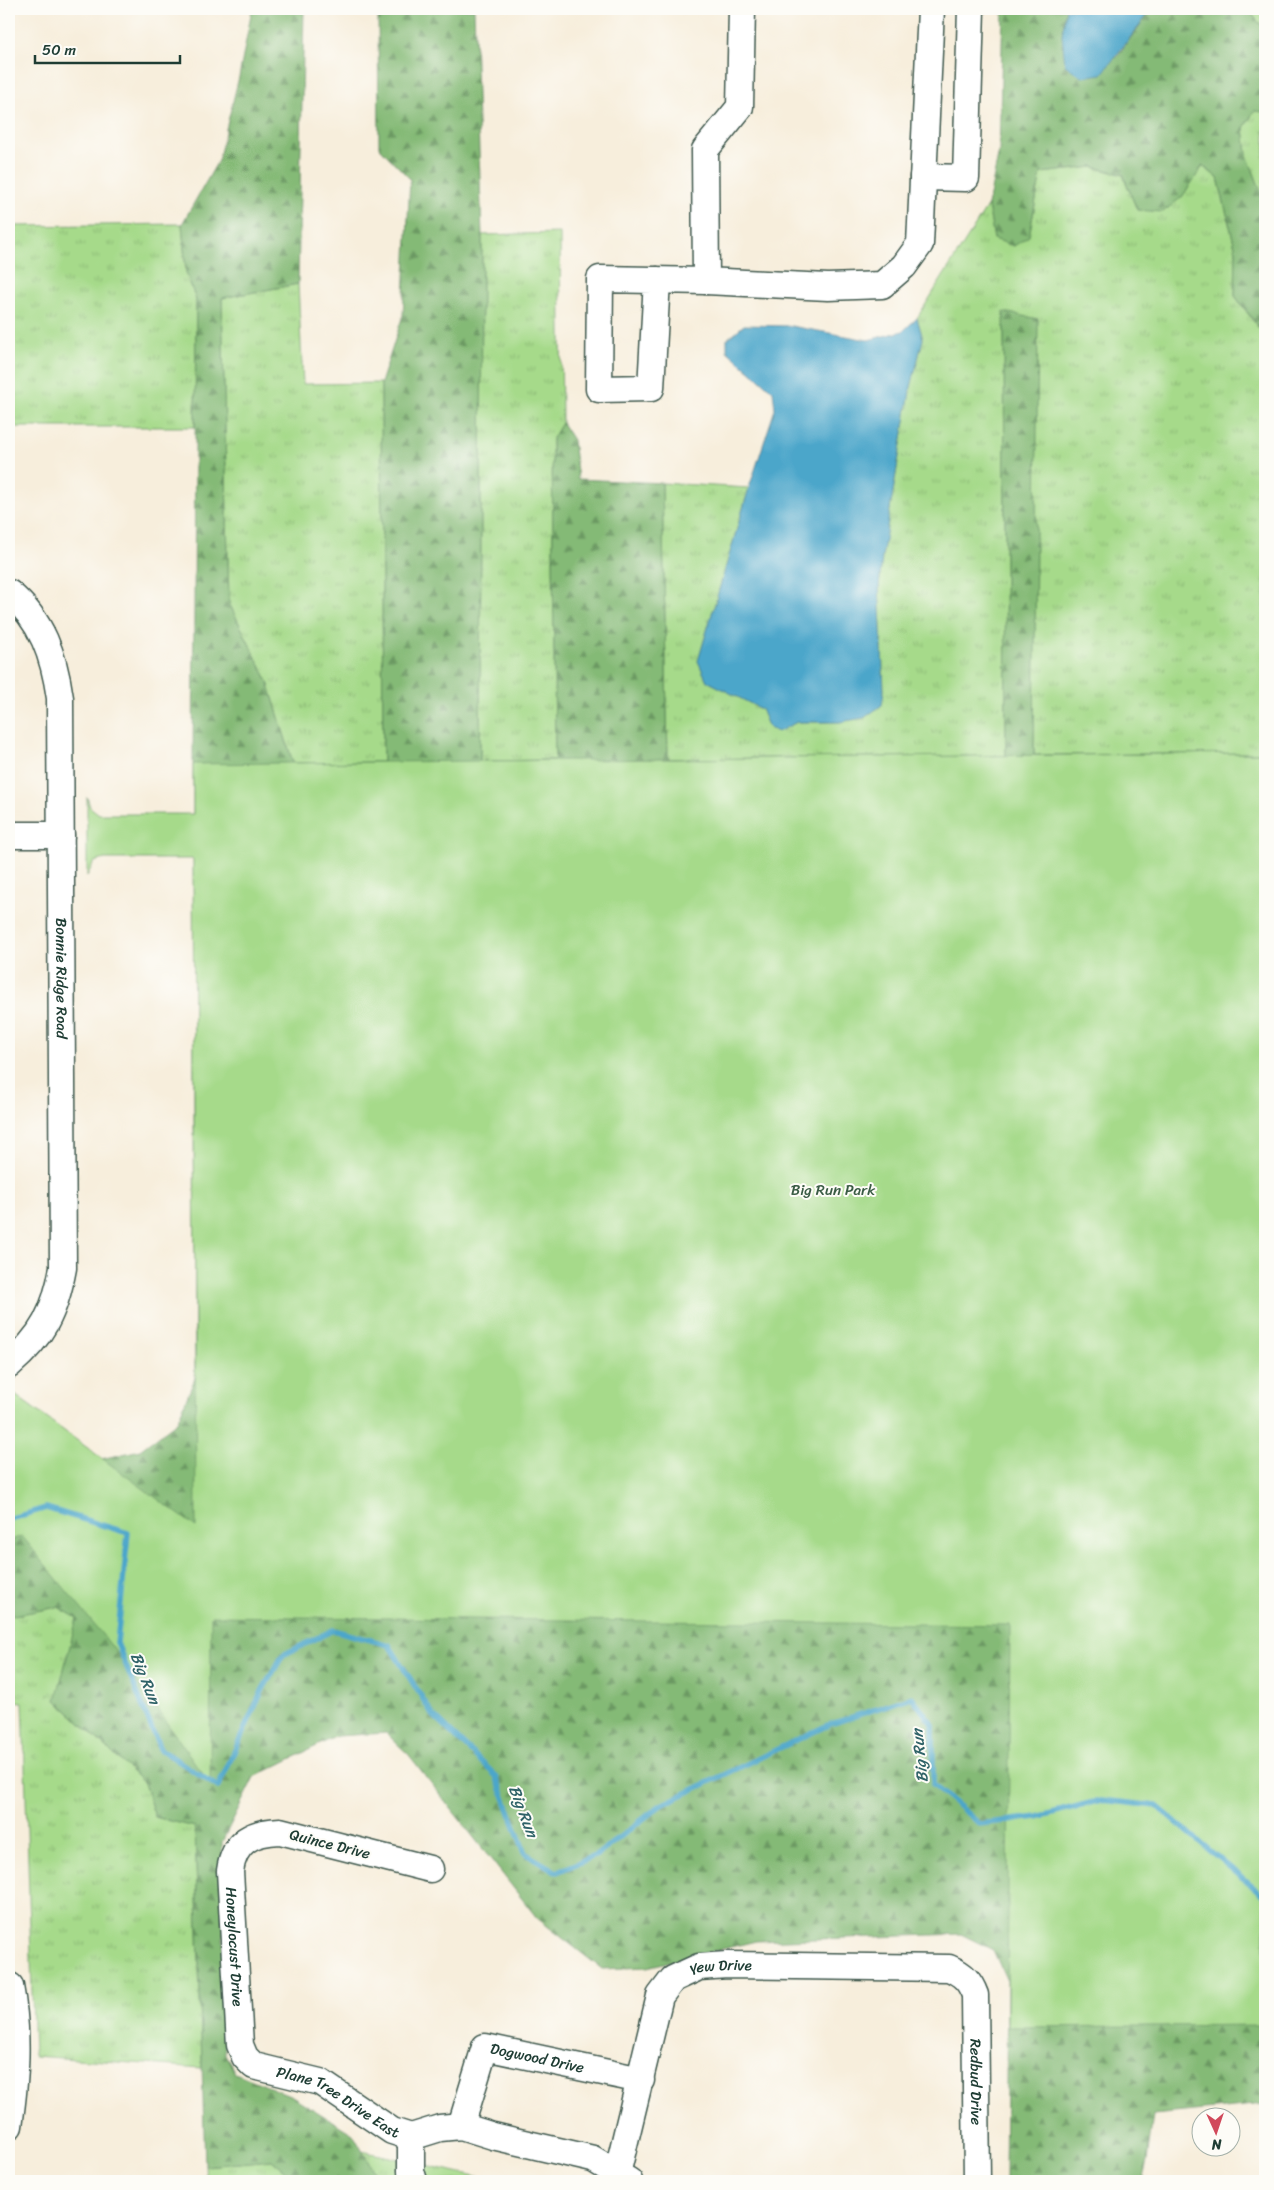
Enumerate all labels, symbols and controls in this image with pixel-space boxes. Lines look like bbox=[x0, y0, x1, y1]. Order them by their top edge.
scale bar bbox=[35, 32, 180, 64]
text: 50 m bbox=[42, 37, 77, 63]
street label: Bonnie Ridge Road bbox=[48, 918, 75, 1040]
park label: Big Run Park bbox=[791, 1177, 876, 1203]
water label: Big Run bbox=[122, 1648, 170, 1711]
water label: Big Run bbox=[902, 1725, 937, 1784]
water label: Big Run bbox=[500, 1781, 548, 1844]
street label: Quince Drive bbox=[287, 1821, 373, 1867]
street label: Honeylocust Drive bbox=[218, 1886, 251, 2007]
street label: Yew Drive bbox=[685, 1952, 752, 1983]
street label: Dogwood Drive bbox=[488, 2035, 587, 2081]
street label: Redbud Drive bbox=[962, 2039, 989, 2126]
street label: Plane Tree Drive East bbox=[274, 2059, 403, 2146]
north arrow bbox=[1192, 2108, 1242, 2158]
text: N bbox=[1211, 2132, 1223, 2157]

